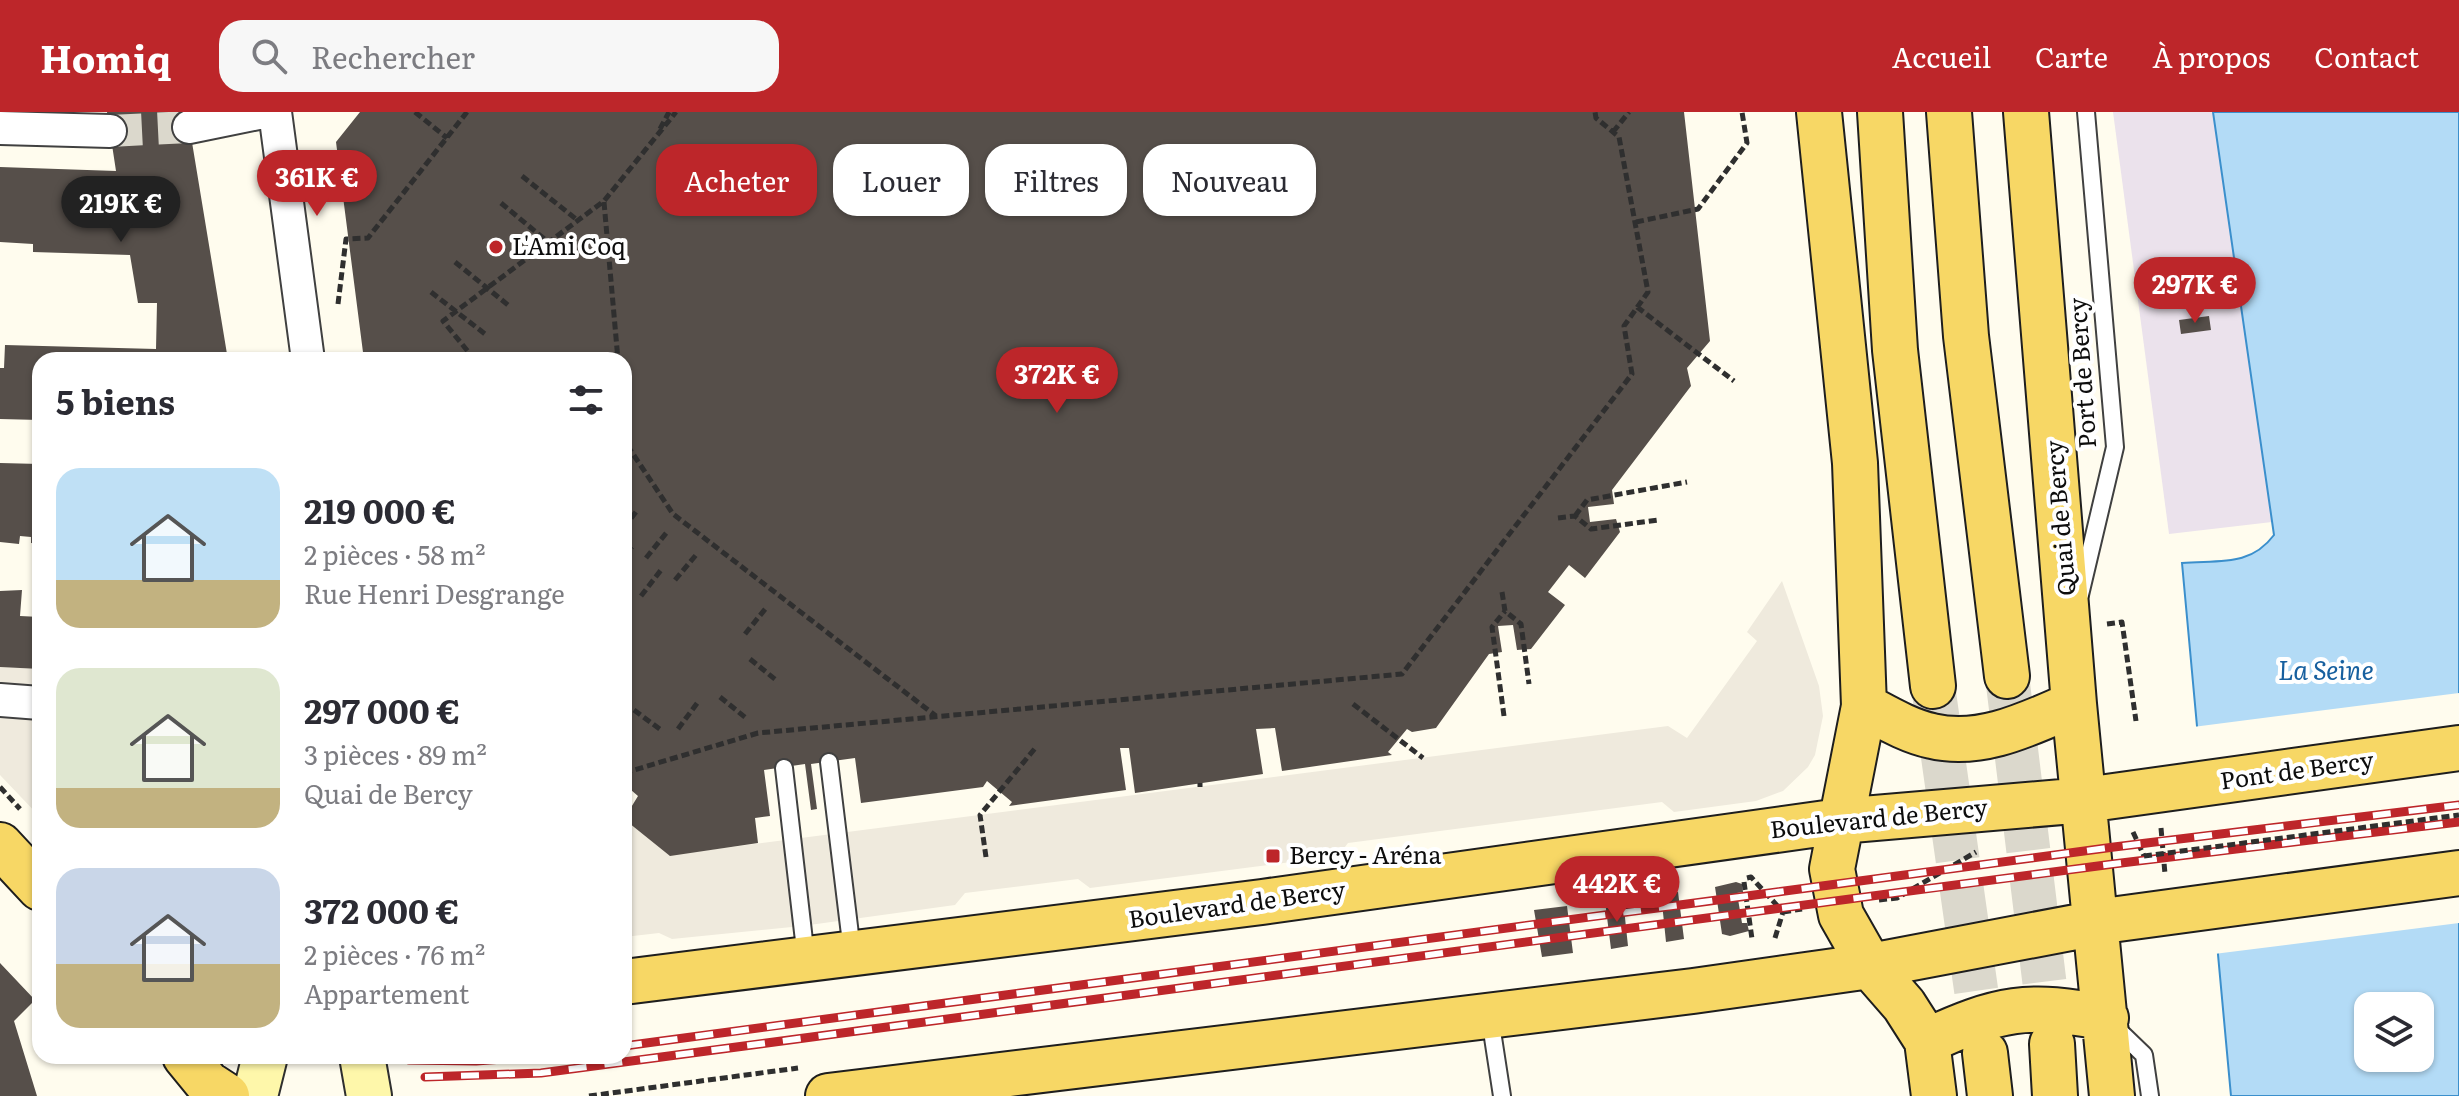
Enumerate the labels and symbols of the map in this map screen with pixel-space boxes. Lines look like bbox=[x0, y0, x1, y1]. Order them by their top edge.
pin: 361K € bbox=[252, 150, 382, 218]
pin: 219K € bbox=[56, 176, 186, 244]
place label: L'Ami Coq bbox=[512, 227, 626, 262]
marker: L'Ami Coq bbox=[487, 238, 505, 256]
pin: 297K € bbox=[2130, 257, 2260, 325]
street label: Port de Bercy bbox=[2058, 297, 2103, 450]
pin: 372K € bbox=[992, 347, 1122, 415]
street label: Quai de Bercy bbox=[2034, 439, 2083, 597]
water label: La Seine bbox=[2278, 649, 2374, 688]
street label: Pont de Bercy bbox=[2218, 740, 2376, 797]
street label: Boulevard de Bercy bbox=[1768, 788, 1989, 845]
place label: Bercy - Aréna bbox=[1289, 836, 1441, 871]
marker: Bercy - Aréna bbox=[1264, 847, 1282, 865]
pin: 442K € bbox=[1552, 856, 1682, 924]
street label: Boulevard de Bercy bbox=[1126, 870, 1348, 935]

